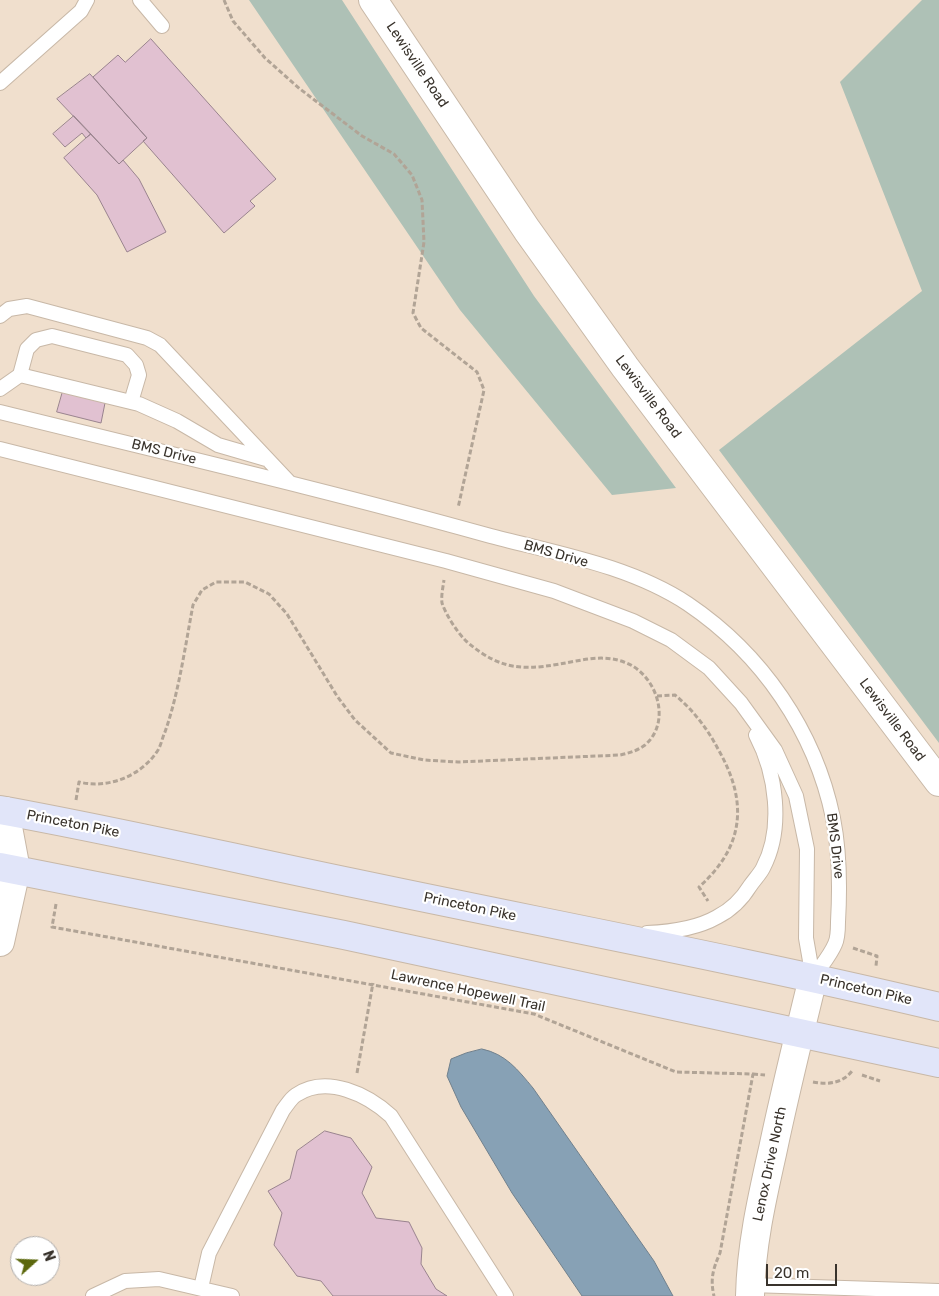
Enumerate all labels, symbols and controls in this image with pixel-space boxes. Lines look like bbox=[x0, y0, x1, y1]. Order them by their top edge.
street label: Lewisville Road bbox=[382, 19, 452, 111]
street label: Lewisville Road bbox=[611, 352, 685, 442]
street label: BMS Drive bbox=[130, 436, 198, 468]
street label: BMS Drive bbox=[522, 537, 590, 571]
street label: Lewisville Road bbox=[855, 675, 929, 765]
street label: Princeton Pike bbox=[25, 807, 121, 841]
street label: BMS Drive bbox=[823, 812, 847, 880]
street label: Princeton Pike bbox=[422, 889, 518, 925]
street label: Lawrence Hopewell Trail bbox=[389, 966, 547, 1016]
street label: Princeton Pike bbox=[818, 971, 914, 1009]
street label: Lenox Drive North bbox=[750, 1105, 790, 1223]
north arrow bbox=[10, 1236, 60, 1286]
text: N bbox=[39, 1248, 58, 1264]
scale bar bbox=[769, 1254, 840, 1286]
text: 20 m bbox=[774, 1264, 809, 1282]

